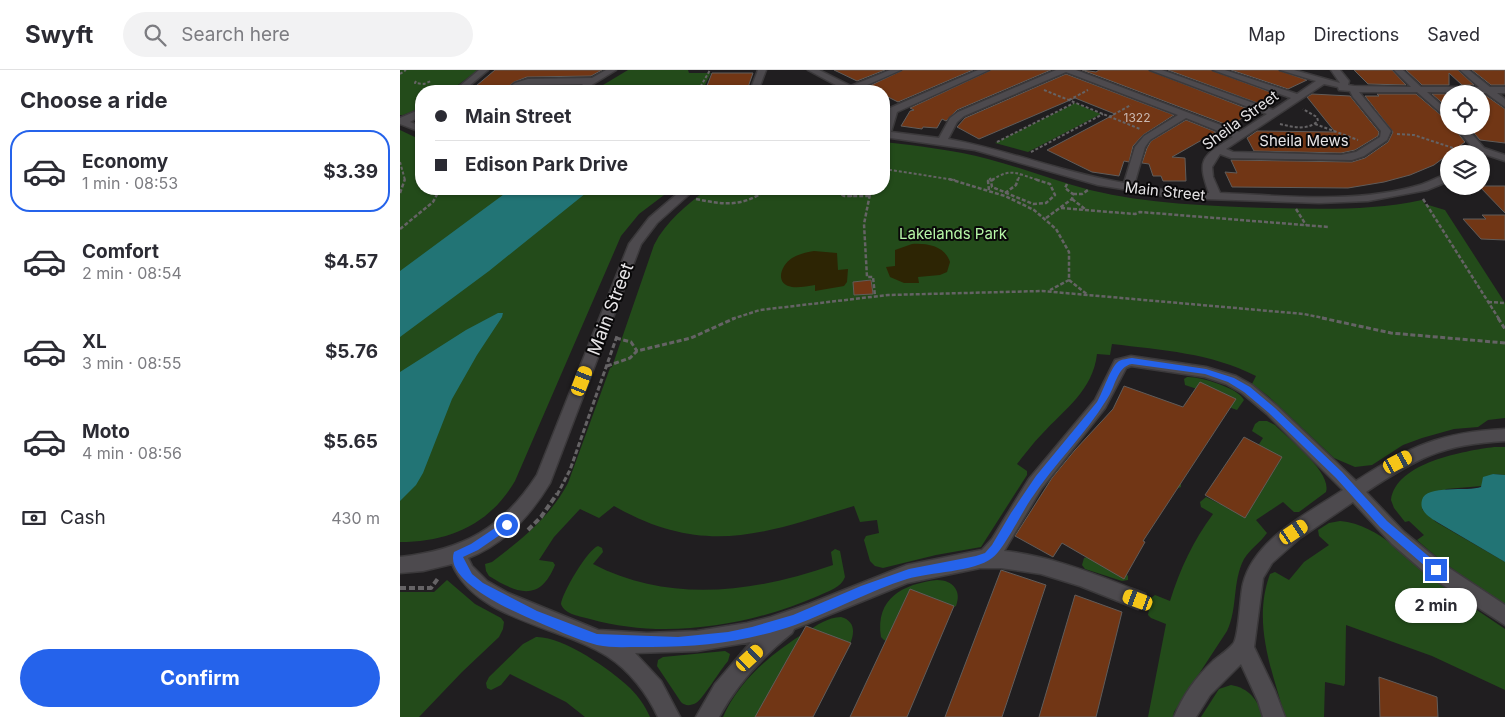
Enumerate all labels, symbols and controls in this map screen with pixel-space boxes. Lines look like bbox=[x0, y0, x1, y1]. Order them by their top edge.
search box bbox=[123, 12, 473, 57]
text: Swyft bbox=[25, 20, 93, 49]
icon: search bbox=[141, 21, 169, 49]
text: Search here bbox=[181, 23, 290, 46]
text: Map bbox=[1248, 24, 1286, 45]
text: Directions bbox=[1314, 24, 1399, 45]
text: Saved bbox=[1427, 24, 1480, 45]
map controls bbox=[1440, 85, 1490, 195]
button: locate bbox=[1440, 85, 1490, 135]
street label: Sheila Street bbox=[1198, 86, 1282, 154]
text: Choose a ride bbox=[20, 87, 168, 113]
text: Main Street bbox=[465, 105, 571, 128]
house number: 1322 bbox=[1124, 110, 1150, 125]
street label: Sheila Mews bbox=[1259, 131, 1349, 150]
button: layers bbox=[1440, 145, 1490, 195]
icon: car bbox=[22, 149, 67, 194]
text: Economy bbox=[82, 150, 168, 173]
text: Edison Park Drive bbox=[465, 153, 628, 176]
text: $3.39 bbox=[323, 160, 378, 183]
text: 1 min · 08:53 bbox=[82, 173, 178, 193]
street label: Main Street bbox=[1124, 177, 1206, 205]
park label: Lakelands Park bbox=[899, 224, 1008, 243]
icon: car bbox=[22, 239, 67, 284]
text: Comfort bbox=[82, 240, 159, 263]
text: $4.57 bbox=[324, 250, 378, 273]
street label: Main Street bbox=[583, 260, 637, 358]
text: 2 min · 08:54 bbox=[82, 263, 182, 283]
icon: car bbox=[22, 329, 67, 374]
text: XL bbox=[82, 330, 107, 353]
text: $5.76 bbox=[325, 340, 378, 363]
text: 3 min · 08:55 bbox=[82, 353, 181, 373]
car bbox=[569, 364, 594, 398]
icon: car bbox=[22, 419, 67, 464]
text: Moto bbox=[82, 420, 130, 443]
text: $5.65 bbox=[324, 430, 378, 453]
text: 4 min · 08:56 bbox=[82, 443, 182, 463]
car bbox=[1381, 448, 1414, 476]
icon: cash bbox=[20, 504, 48, 532]
text: Cash bbox=[60, 506, 106, 529]
text: 430 m bbox=[331, 508, 380, 528]
route start bbox=[496, 514, 518, 536]
car bbox=[1277, 517, 1310, 547]
route end bbox=[1425, 559, 1447, 581]
car bbox=[1121, 588, 1154, 612]
callout: 2 min bbox=[1395, 588, 1477, 622]
text: 2 min bbox=[1415, 595, 1457, 615]
car bbox=[733, 642, 766, 674]
button: Confirm bbox=[20, 649, 380, 707]

